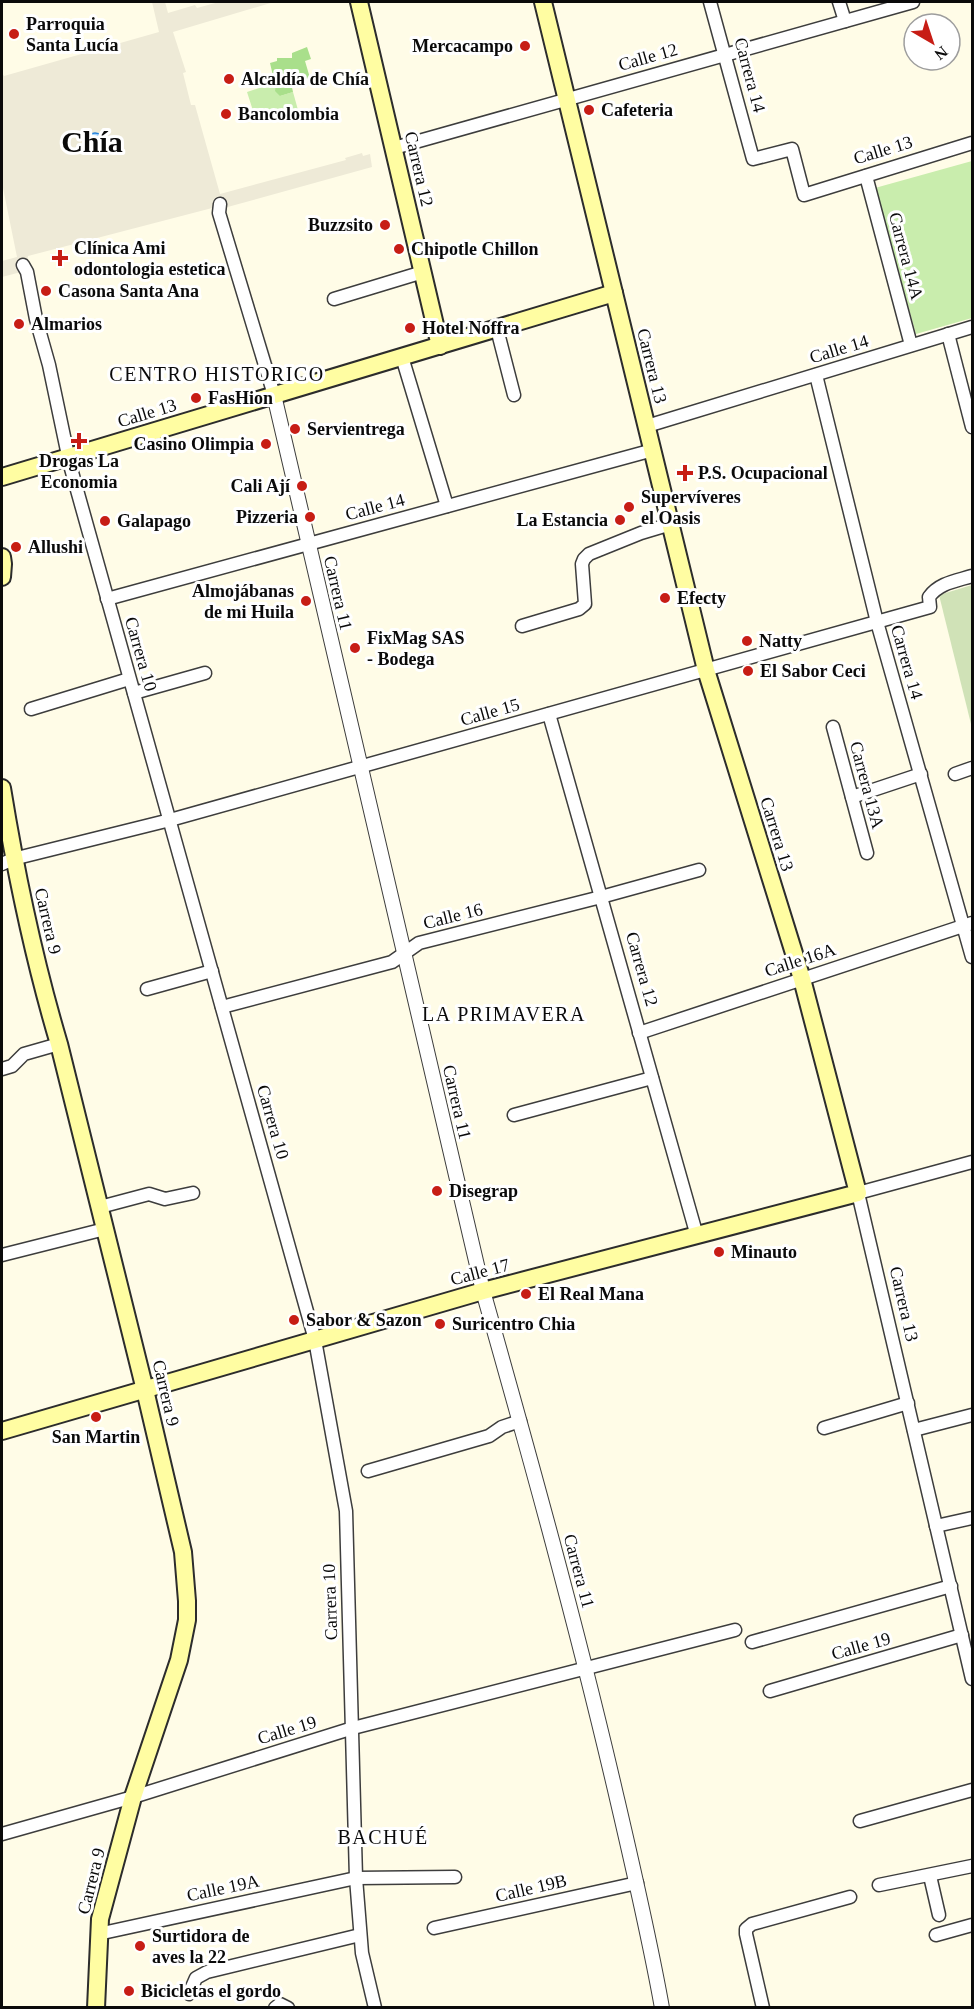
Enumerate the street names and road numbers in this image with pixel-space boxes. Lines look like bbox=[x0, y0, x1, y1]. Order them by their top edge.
street label: Carrera 14 bbox=[730, 35, 770, 115]
street label: Calle 12 bbox=[616, 39, 680, 75]
street label: Carrera 12 bbox=[401, 129, 437, 209]
street label: Calle 13 bbox=[851, 132, 915, 168]
street label: Carrera 14A bbox=[885, 210, 927, 302]
street label: Carrera 13 bbox=[633, 326, 671, 406]
street label: Calle 14 bbox=[807, 331, 871, 367]
street label: Calle 13 bbox=[115, 395, 179, 431]
street label: Calle 14 bbox=[343, 490, 407, 524]
street label: Carrera 11 bbox=[320, 554, 356, 632]
street label: Carrera 10 bbox=[121, 614, 161, 694]
street label: Carrera 14 bbox=[887, 622, 927, 702]
street label: Calle 15 bbox=[458, 694, 522, 730]
street label: Carrera 13A bbox=[846, 739, 888, 831]
street label: Carrera 13 bbox=[756, 795, 798, 873]
street label: Carrera 9 bbox=[31, 886, 65, 956]
street label: Calle 16 bbox=[421, 899, 485, 933]
street label: Carrera 12 bbox=[622, 929, 662, 1009]
street label: Calle 16A bbox=[762, 939, 838, 981]
street label: Carrera 11 bbox=[439, 1063, 475, 1141]
street label: Carrera 10 bbox=[253, 1082, 293, 1162]
street label: Calle 17 bbox=[448, 1255, 512, 1289]
street label: Carrera 13 bbox=[886, 1264, 922, 1344]
street label: Carrera 9 bbox=[149, 1358, 183, 1428]
street label: Carrera 11 bbox=[560, 1532, 598, 1610]
street label: Carrera 10 bbox=[319, 1563, 341, 1641]
street label: Calle 19 bbox=[829, 1628, 893, 1664]
street label: Calle 19 bbox=[255, 1712, 319, 1748]
street label: Carrera 9 bbox=[73, 1846, 109, 1916]
street label: Calle 19B bbox=[493, 1870, 569, 1906]
street label: Calle 19A bbox=[185, 1871, 261, 1905]

